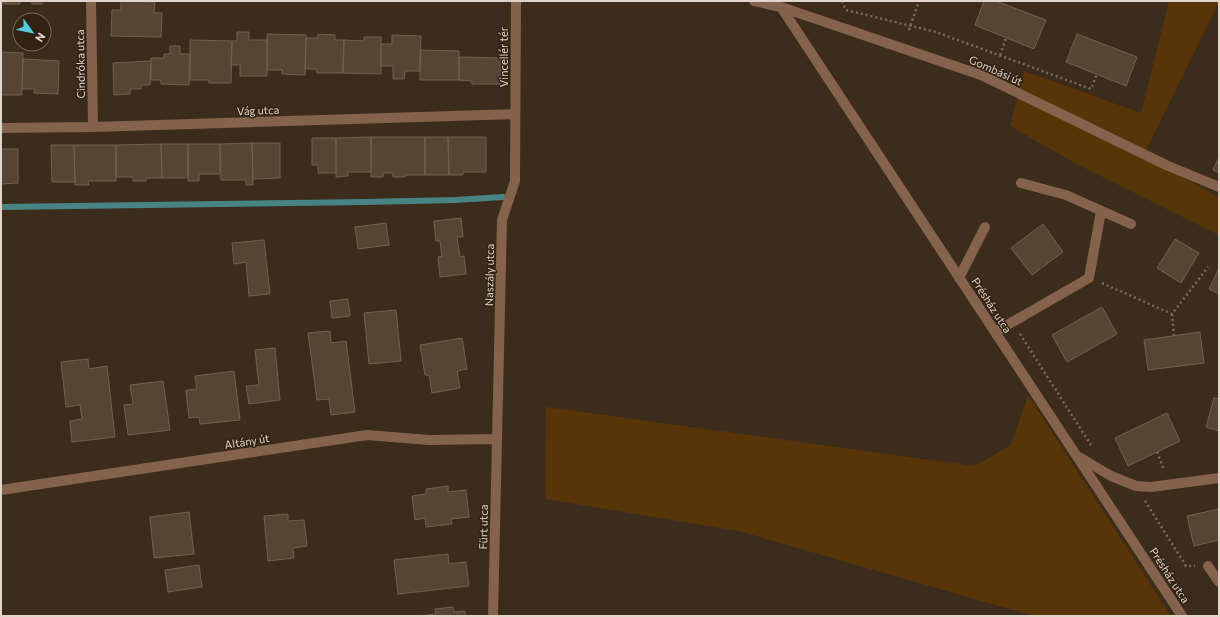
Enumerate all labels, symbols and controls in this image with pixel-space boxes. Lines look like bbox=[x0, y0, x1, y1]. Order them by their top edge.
north arrow bbox=[12, 12, 52, 52]
street label: Vincellér tér bbox=[497, 26, 510, 87]
street label: Cindróka utca bbox=[73, 29, 87, 99]
text: N bbox=[33, 31, 49, 45]
street label: Gombási út bbox=[967, 52, 1025, 88]
street label: Vág utca bbox=[237, 103, 279, 117]
street label: Naszály utca bbox=[482, 244, 496, 306]
street label: Présház utca bbox=[969, 275, 1015, 335]
street label: Altány út bbox=[224, 431, 271, 451]
street label: Fürt utca bbox=[476, 504, 490, 550]
street label: Présház utca bbox=[1147, 545, 1193, 605]

